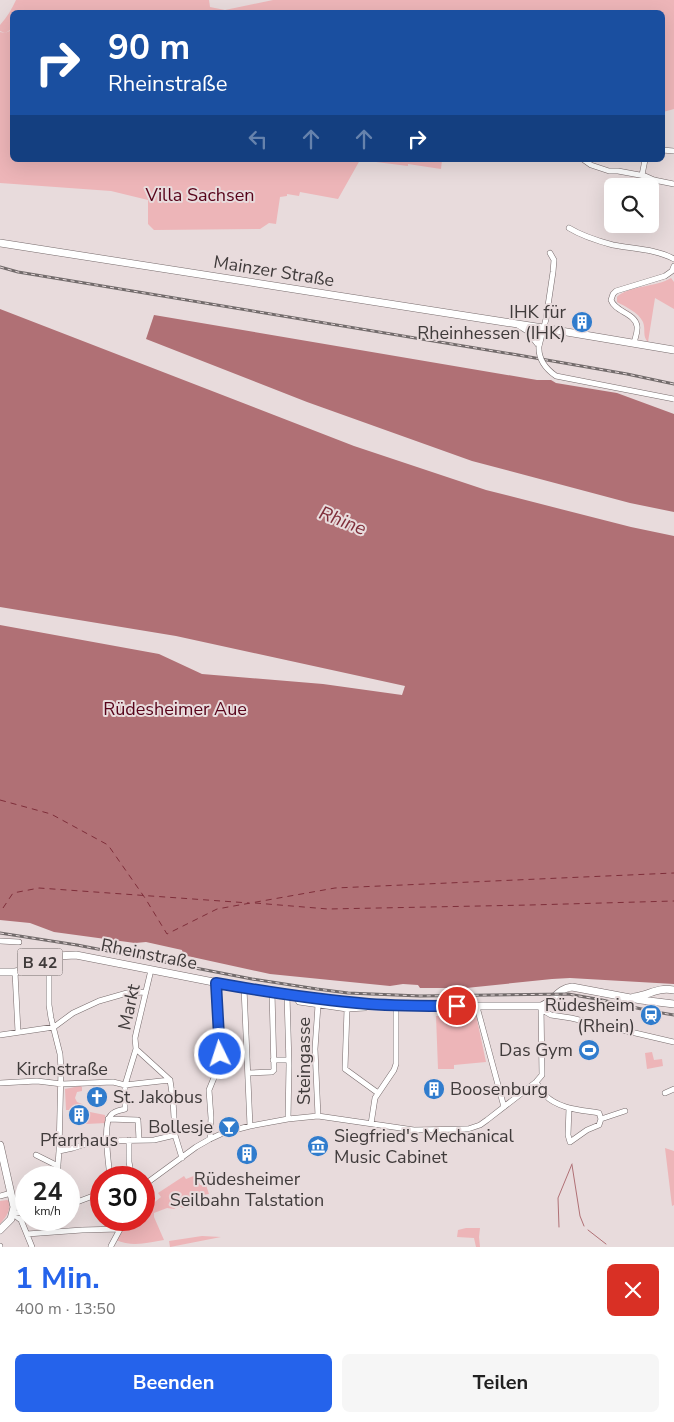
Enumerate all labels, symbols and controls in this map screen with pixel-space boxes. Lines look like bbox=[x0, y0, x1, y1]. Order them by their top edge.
text: 90 m bbox=[108, 24, 190, 71]
icon: right bbox=[25, 30, 90, 95]
text: Rheinstraße bbox=[108, 69, 227, 99]
icon: left bbox=[244, 125, 272, 153]
icon: ahead bbox=[297, 125, 325, 153]
icon: ahead bbox=[350, 125, 378, 153]
icon: right bbox=[403, 125, 431, 153]
map controls bbox=[604, 178, 659, 233]
button: search bbox=[604, 178, 659, 233]
park label: Villa Sachsen bbox=[144, 183, 255, 207]
street label: Mainzer Straße bbox=[212, 250, 336, 292]
place label: IHK für Rheinhessen (IHK) bbox=[417, 300, 567, 345]
building icon: IHK für Rheinhessen (IHK) bbox=[570, 310, 594, 334]
water label: Rhine bbox=[315, 500, 370, 542]
park label: Rüdesheimer Aue bbox=[103, 697, 247, 721]
street label: Rheinstraße bbox=[99, 933, 199, 975]
road number: B 42 bbox=[18, 949, 62, 976]
street label: Markt bbox=[112, 981, 146, 1032]
pin bbox=[436, 985, 478, 1027]
icon: arrive bbox=[443, 992, 471, 1020]
place label: Rüdesheim (Rhein) bbox=[545, 993, 635, 1038]
station icon: Rüdesheim (Rhein) bbox=[639, 1003, 663, 1027]
street label: Steingasse bbox=[292, 1017, 316, 1105]
position arrow bbox=[193, 1027, 245, 1079]
place label: Das Gym bbox=[499, 1038, 573, 1062]
sports icon: Das Gym bbox=[577, 1038, 601, 1062]
street label: Kirchstraße bbox=[16, 1057, 108, 1081]
building icon: Boosenburg bbox=[422, 1077, 446, 1101]
place label: Boosenburg bbox=[450, 1077, 548, 1101]
church icon: St. Jakobus bbox=[85, 1085, 109, 1109]
place label: St. Jakobus bbox=[113, 1085, 203, 1109]
building icon: Pfarrhaus bbox=[67, 1103, 91, 1127]
place label: Bollesje bbox=[148, 1115, 213, 1139]
bar icon: Bollesje bbox=[217, 1115, 241, 1139]
place label: Siegfried's Mechanical Music Cabinet bbox=[334, 1124, 515, 1169]
place label: Pfarrhaus bbox=[40, 1128, 118, 1152]
museum icon: Siegfried's Mechanical Music Cabinet bbox=[306, 1134, 330, 1158]
building icon: Rüdesheimer Seilbahn Talstation bbox=[235, 1142, 259, 1166]
speed limit sign: 30 bbox=[90, 1166, 155, 1231]
place label: Rüdesheimer Seilbahn Talstation bbox=[170, 1167, 324, 1212]
text: 24 bbox=[32, 1175, 63, 1209]
text: km/h bbox=[34, 1203, 61, 1219]
text: 1 Min. bbox=[15, 1258, 100, 1299]
button: close bbox=[607, 1264, 659, 1316]
text: 400 m · 13:50 bbox=[15, 1298, 116, 1320]
button: Beenden bbox=[15, 1354, 332, 1412]
button: Teilen bbox=[342, 1354, 659, 1412]

